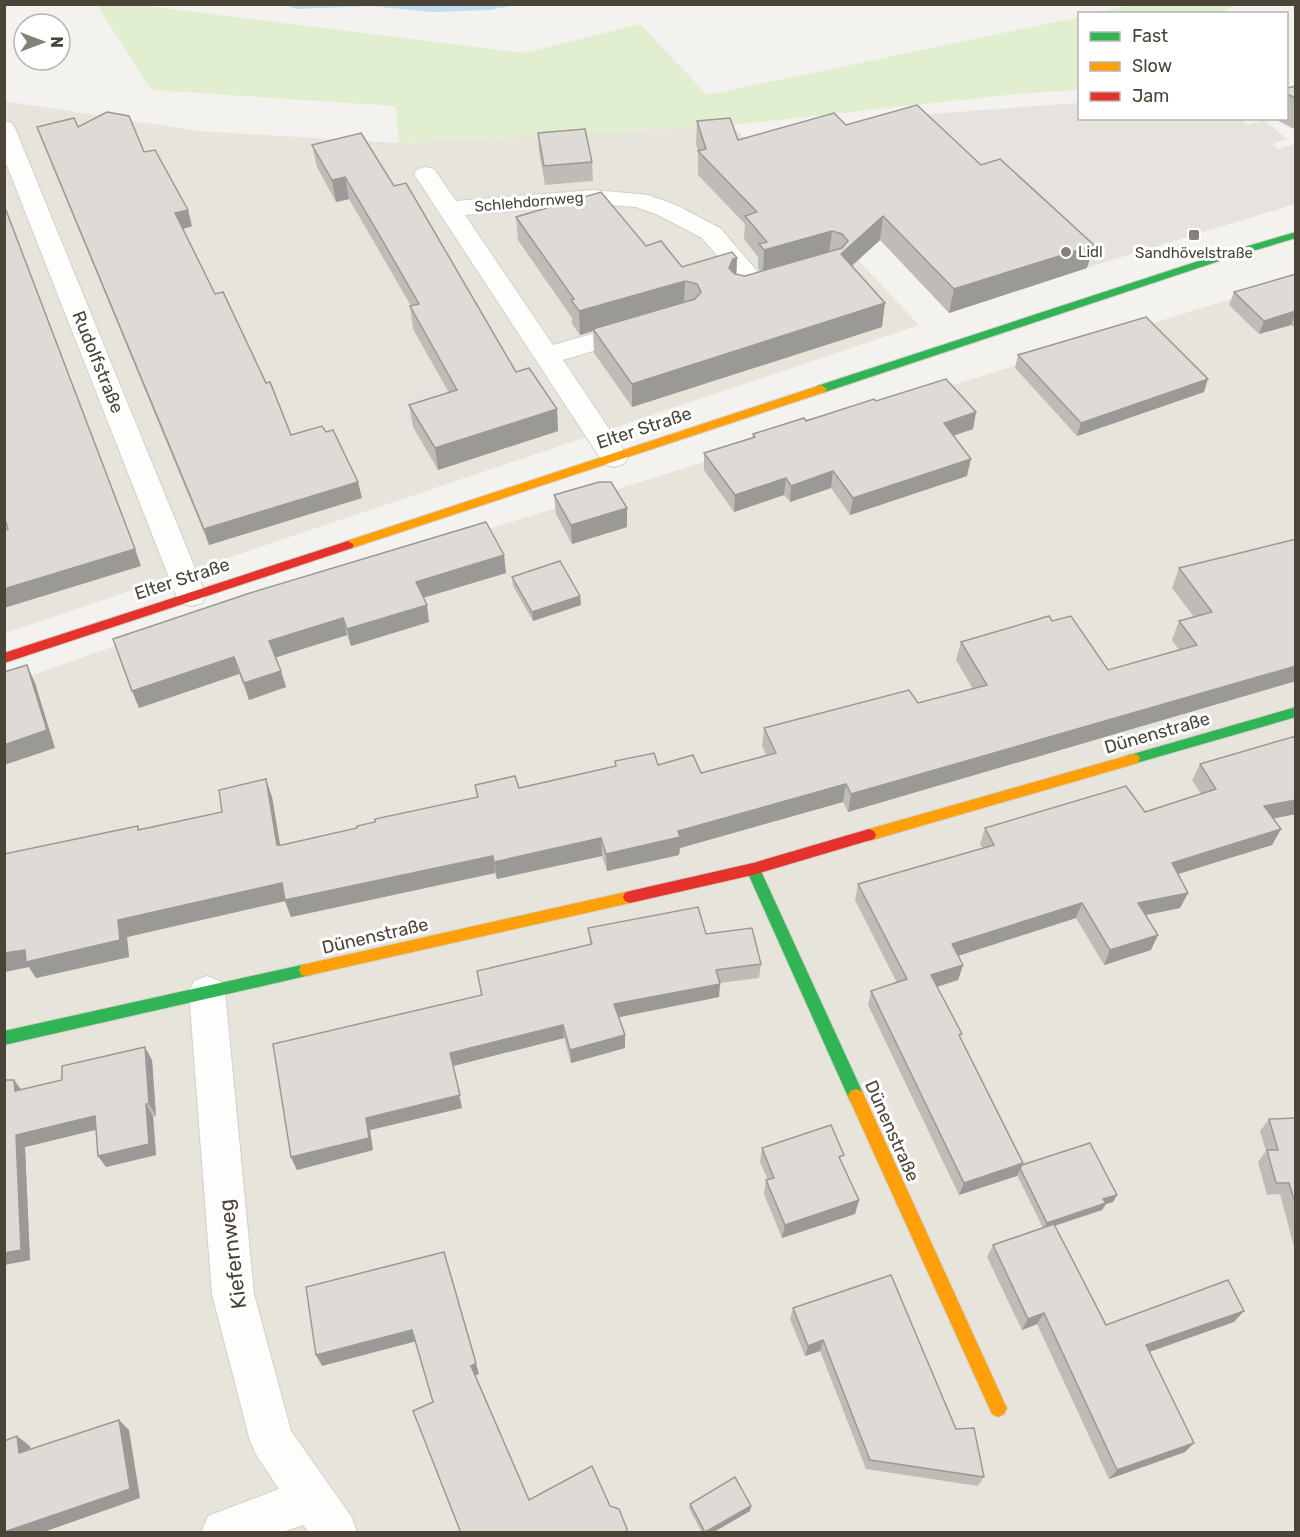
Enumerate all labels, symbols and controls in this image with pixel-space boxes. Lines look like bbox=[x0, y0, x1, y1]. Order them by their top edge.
north arrow bbox=[12, 12, 72, 72]
legend bbox=[1078, 12, 1288, 120]
text: Fast bbox=[1132, 25, 1168, 47]
text: N bbox=[47, 36, 66, 48]
text: Slow bbox=[1132, 55, 1172, 77]
text: Jam bbox=[1132, 85, 1169, 107]
street label: Schlehdornweg bbox=[474, 188, 584, 216]
marker: Sandhövelstraße bbox=[1187, 228, 1201, 242]
place label: Lidl bbox=[1078, 243, 1103, 261]
place label: Sandhövelstraße bbox=[1135, 244, 1253, 262]
marker: Lidl bbox=[1059, 245, 1073, 259]
street label: Rudolfstraße bbox=[67, 308, 129, 416]
street label: Elter Straße bbox=[594, 402, 694, 454]
street label: Elter Straße bbox=[132, 553, 232, 605]
street label: Dünenstraße bbox=[1102, 707, 1212, 759]
street label: Dünenstraße bbox=[320, 913, 430, 959]
street label: Dünenstraße bbox=[860, 1077, 924, 1185]
street label: Kiefernweg bbox=[213, 1198, 251, 1310]

